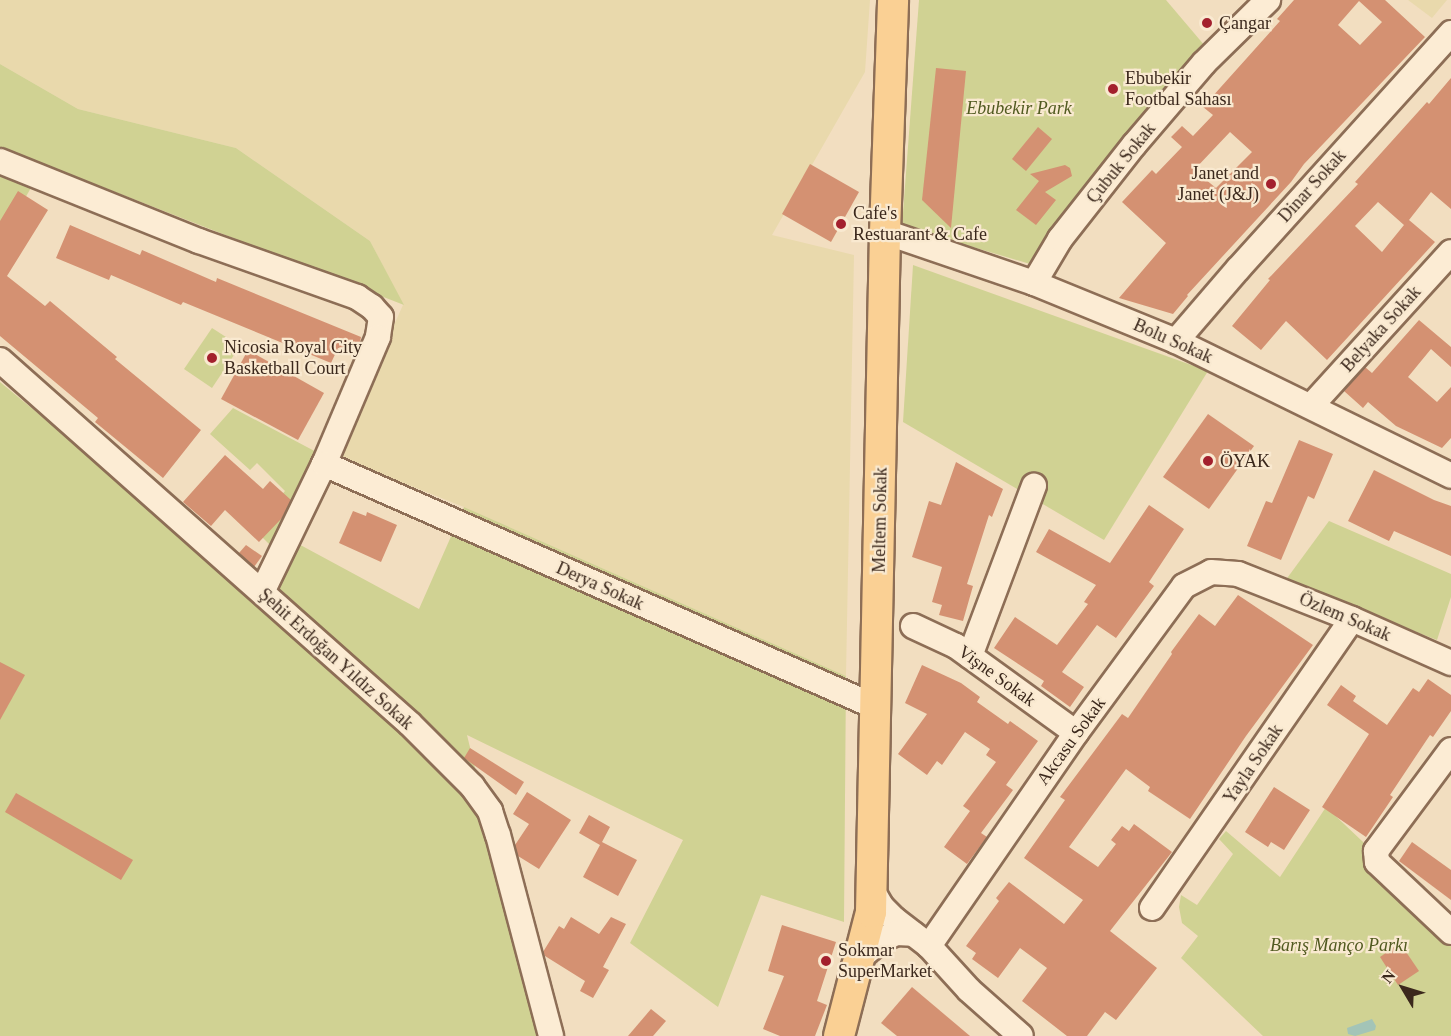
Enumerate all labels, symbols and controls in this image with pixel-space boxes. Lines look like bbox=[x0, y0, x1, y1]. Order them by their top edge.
place label: Çangar bbox=[1219, 12, 1271, 34]
marker: Çangar bbox=[1200, 16, 1214, 30]
place label: Ebubekir Footbal Sahası bbox=[1125, 68, 1231, 110]
marker: Ebubekir Footbal Sahası bbox=[1106, 82, 1120, 96]
park label: Ebubekir Park bbox=[966, 97, 1072, 119]
street label: Çubuk Sokak bbox=[1082, 118, 1160, 208]
street label: Dinar Sokak bbox=[1274, 145, 1350, 227]
place label: Janet and Janet (J&J) bbox=[1178, 163, 1259, 206]
marker: Janet and Janet (J&J) bbox=[1264, 177, 1278, 191]
place label: Cafe's Restuarant & Cafe bbox=[853, 203, 987, 246]
marker: Cafe's Restuarant & Cafe bbox=[834, 217, 848, 231]
street label: Belyaka Sokak bbox=[1337, 281, 1425, 377]
street label: Bolu Sokak bbox=[1130, 314, 1216, 368]
place label: Nicosia Royal City Basketball Court bbox=[224, 337, 362, 380]
marker: Nicosia Royal City Basketball Court bbox=[205, 351, 219, 365]
place label: ÖYAK bbox=[1220, 450, 1270, 472]
marker: ÖYAK bbox=[1201, 454, 1215, 468]
street label: Meltem Sokak bbox=[868, 467, 892, 573]
street label: Derya Sokak bbox=[553, 557, 647, 615]
street label: Şehit Erdoğan Yıldız Sokak bbox=[254, 584, 418, 734]
street label: Özlem Sokak bbox=[1296, 588, 1394, 646]
street label: Vişne Sokak bbox=[954, 641, 1040, 711]
street label: Akcasu Sokak bbox=[1032, 693, 1110, 789]
street label: Yayla Sokak bbox=[1219, 720, 1287, 808]
park label: Barış Manço Parkı bbox=[1270, 934, 1408, 956]
place label: Sokmar SuperMarket bbox=[838, 940, 932, 982]
marker: Sokmar SuperMarket bbox=[819, 954, 833, 968]
north arrow bbox=[1373, 958, 1433, 1018]
text: N bbox=[1378, 967, 1399, 986]

